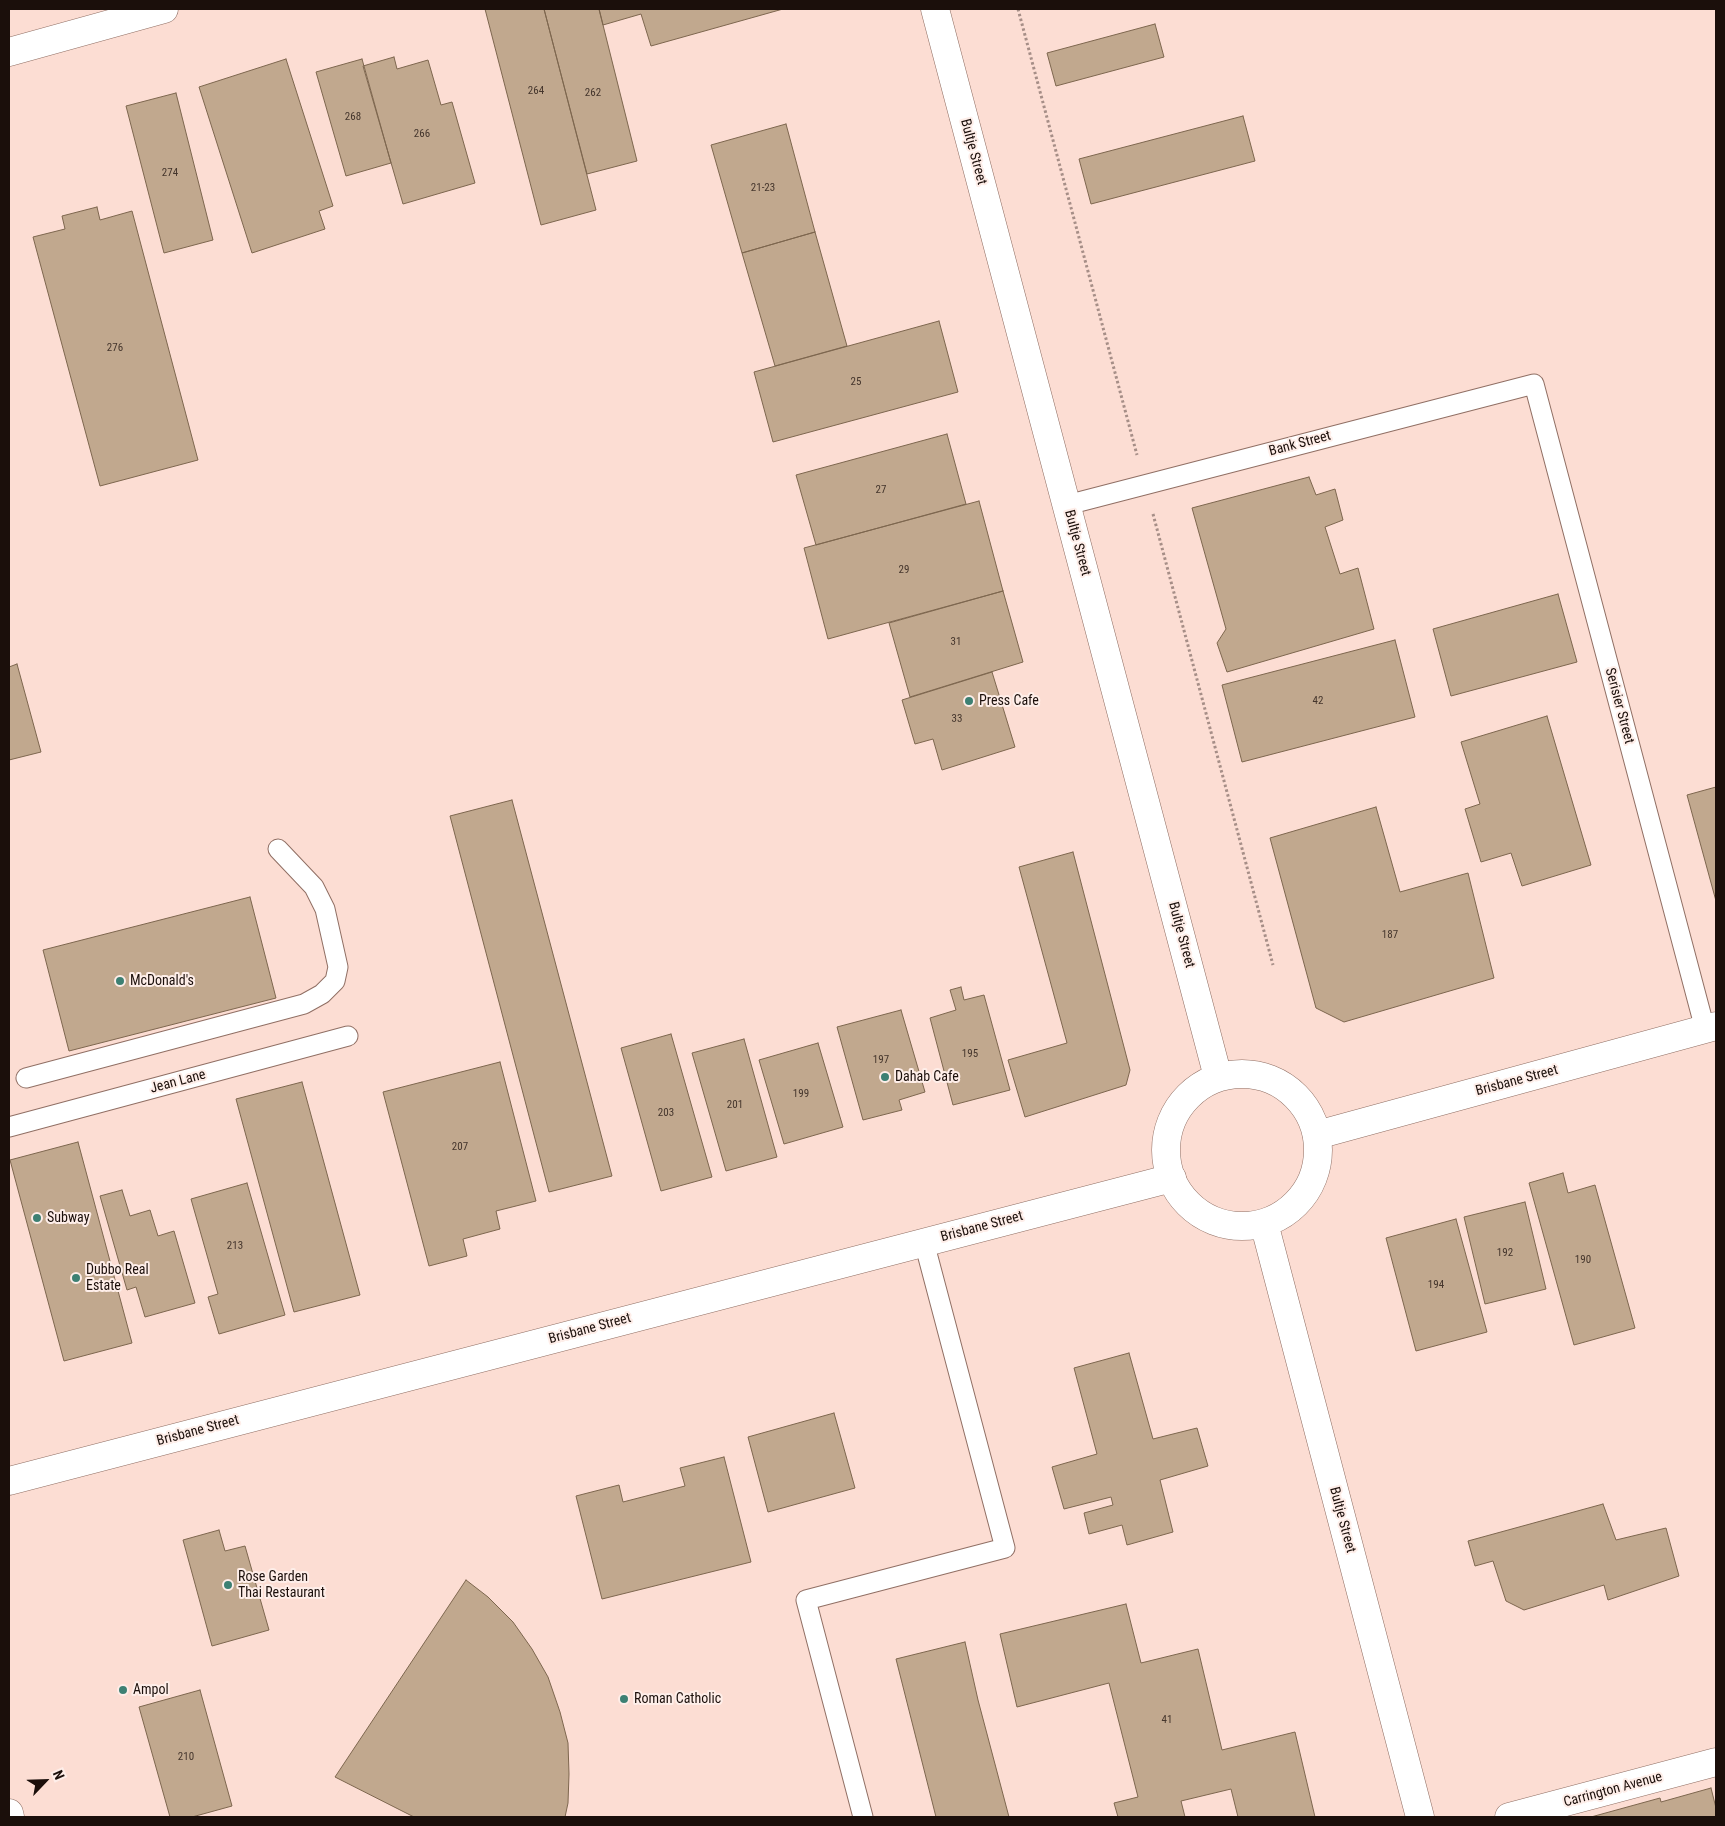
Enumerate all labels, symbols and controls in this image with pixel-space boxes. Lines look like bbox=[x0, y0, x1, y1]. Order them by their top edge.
house number: 264 bbox=[528, 84, 544, 98]
house number: 262 bbox=[585, 86, 601, 100]
house number: 268 bbox=[345, 110, 361, 124]
street label: Bultje Street bbox=[956, 117, 990, 187]
house number: 266 bbox=[414, 127, 430, 141]
house number: 274 bbox=[162, 166, 178, 180]
house number: 21-23 bbox=[751, 181, 775, 195]
house number: 276 bbox=[107, 341, 123, 355]
house number: 25 bbox=[851, 375, 861, 389]
street label: Bank Street bbox=[1267, 428, 1333, 460]
house number: 27 bbox=[876, 483, 886, 497]
street label: Bultje Street bbox=[1060, 508, 1094, 578]
house number: 29 bbox=[899, 563, 909, 577]
house number: 31 bbox=[951, 635, 961, 649]
street label: Serisier Street bbox=[1601, 666, 1637, 746]
place label: Press Cafe bbox=[979, 693, 1039, 709]
house number: 42 bbox=[1313, 694, 1323, 708]
marker: Press Cafe bbox=[963, 695, 975, 707]
house number: 33 bbox=[952, 712, 962, 726]
street label: Bultje Street bbox=[1164, 900, 1198, 970]
house number: 187 bbox=[1382, 928, 1398, 942]
place label: McDonald's bbox=[130, 973, 194, 989]
marker: McDonald's bbox=[114, 975, 126, 987]
house number: 195 bbox=[962, 1047, 978, 1061]
house number: 197 bbox=[873, 1053, 889, 1067]
street label: Brisbane Street bbox=[1474, 1062, 1560, 1100]
street label: Jean Lane bbox=[148, 1067, 208, 1097]
place label: Dahab Cafe bbox=[895, 1069, 959, 1085]
marker: Dahab Cafe bbox=[879, 1071, 891, 1083]
house number: 199 bbox=[793, 1087, 809, 1101]
house number: 201 bbox=[727, 1098, 743, 1112]
house number: 203 bbox=[658, 1106, 674, 1120]
house number: 207 bbox=[452, 1140, 468, 1154]
street label: Brisbane Street bbox=[939, 1208, 1025, 1246]
place label: Subway bbox=[47, 1210, 89, 1226]
marker: Subway bbox=[31, 1212, 43, 1224]
house number: 213 bbox=[227, 1239, 243, 1253]
house number: 192 bbox=[1497, 1246, 1513, 1260]
house number: 190 bbox=[1575, 1253, 1591, 1267]
place label: Dubbo Real Estate bbox=[86, 1262, 149, 1294]
marker: Dubbo Real Estate bbox=[70, 1272, 82, 1284]
house number: 194 bbox=[1428, 1278, 1444, 1292]
street label: Brisbane Street bbox=[547, 1310, 633, 1348]
street label: Brisbane Street bbox=[155, 1412, 241, 1450]
street label: Bultje Street bbox=[1325, 1485, 1359, 1555]
place label: Rose Garden Thai Restaurant bbox=[238, 1569, 325, 1601]
marker: Rose Garden Thai Restaurant bbox=[222, 1579, 234, 1591]
place label: Ampol bbox=[133, 1682, 169, 1698]
marker: Ampol bbox=[117, 1684, 129, 1696]
place label: Roman Catholic bbox=[634, 1691, 721, 1707]
marker: Roman Catholic bbox=[618, 1693, 630, 1705]
house number: 41 bbox=[1162, 1713, 1172, 1727]
house number: 210 bbox=[178, 1750, 194, 1764]
north arrow bbox=[20, 1756, 70, 1806]
text: N bbox=[50, 1768, 68, 1782]
street label: Carrington Avenue bbox=[1562, 1769, 1664, 1811]

